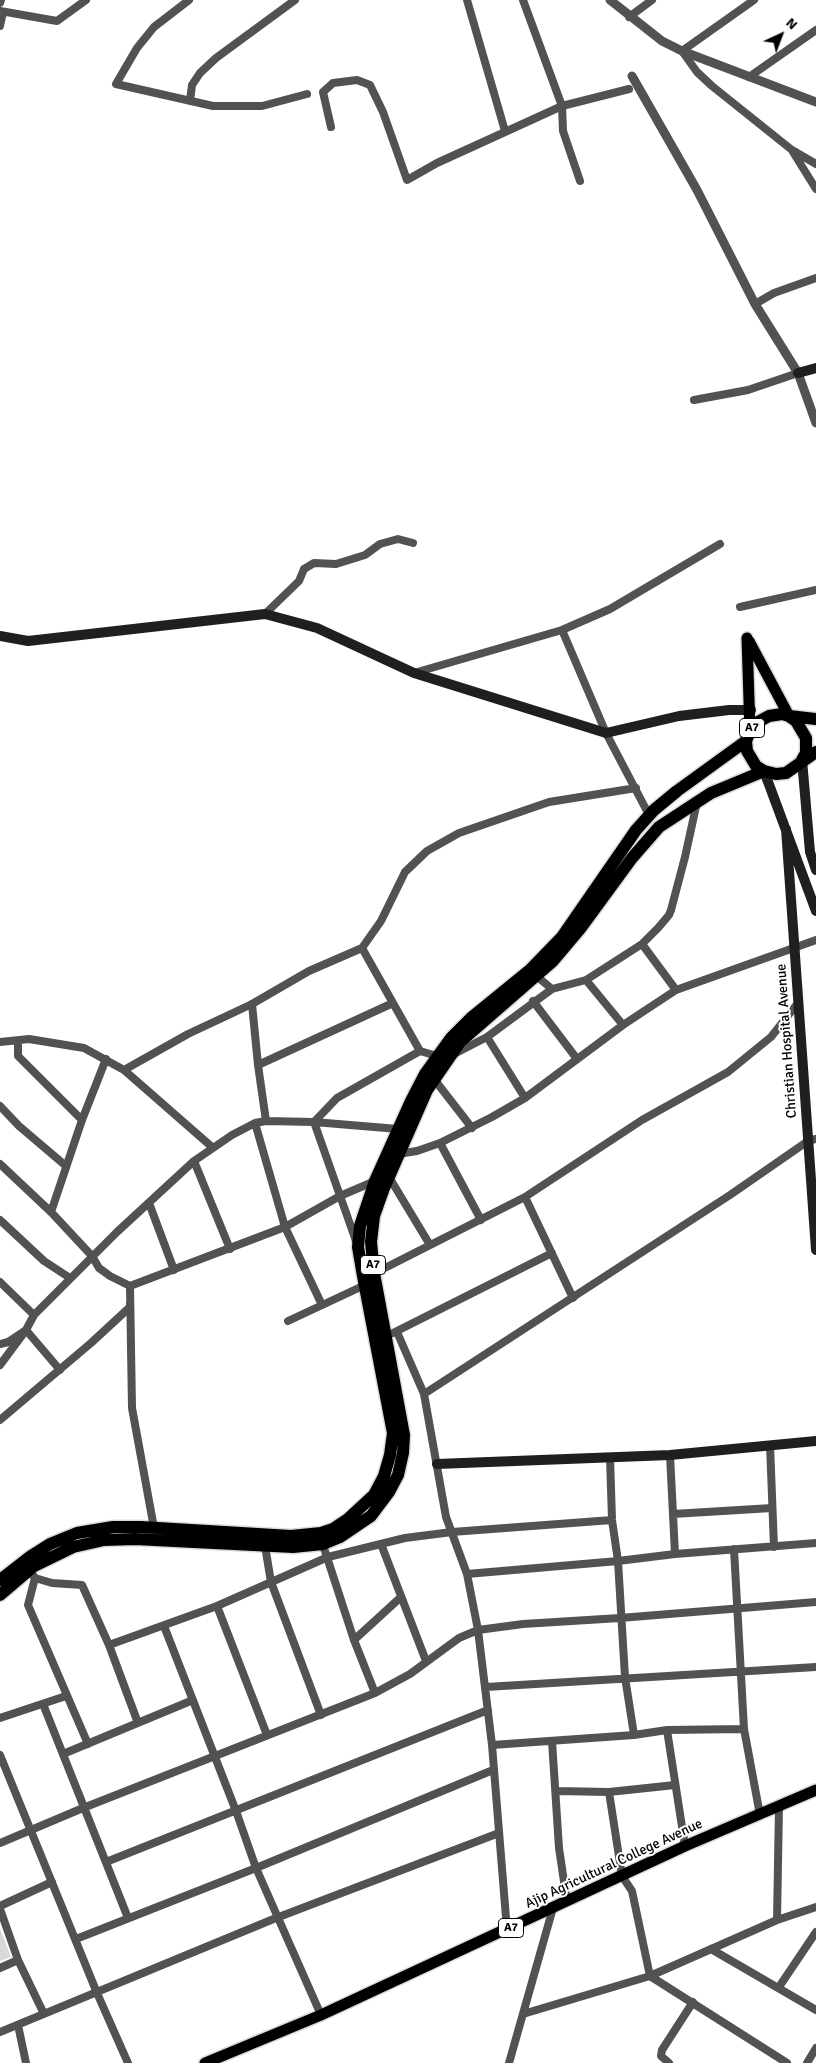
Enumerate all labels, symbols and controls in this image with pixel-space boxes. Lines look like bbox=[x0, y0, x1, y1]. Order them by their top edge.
north arrow bbox=[756, 10, 806, 60]
text: N bbox=[782, 14, 801, 33]
road number: A7 bbox=[740, 718, 764, 738]
street label: Christian Hospital Avenue bbox=[773, 963, 801, 1119]
road number: A7 bbox=[360, 1256, 386, 1274]
street label: Ajip Agricultural College Avenue bbox=[523, 1815, 705, 1913]
road number: A7 bbox=[498, 1919, 524, 1938]

